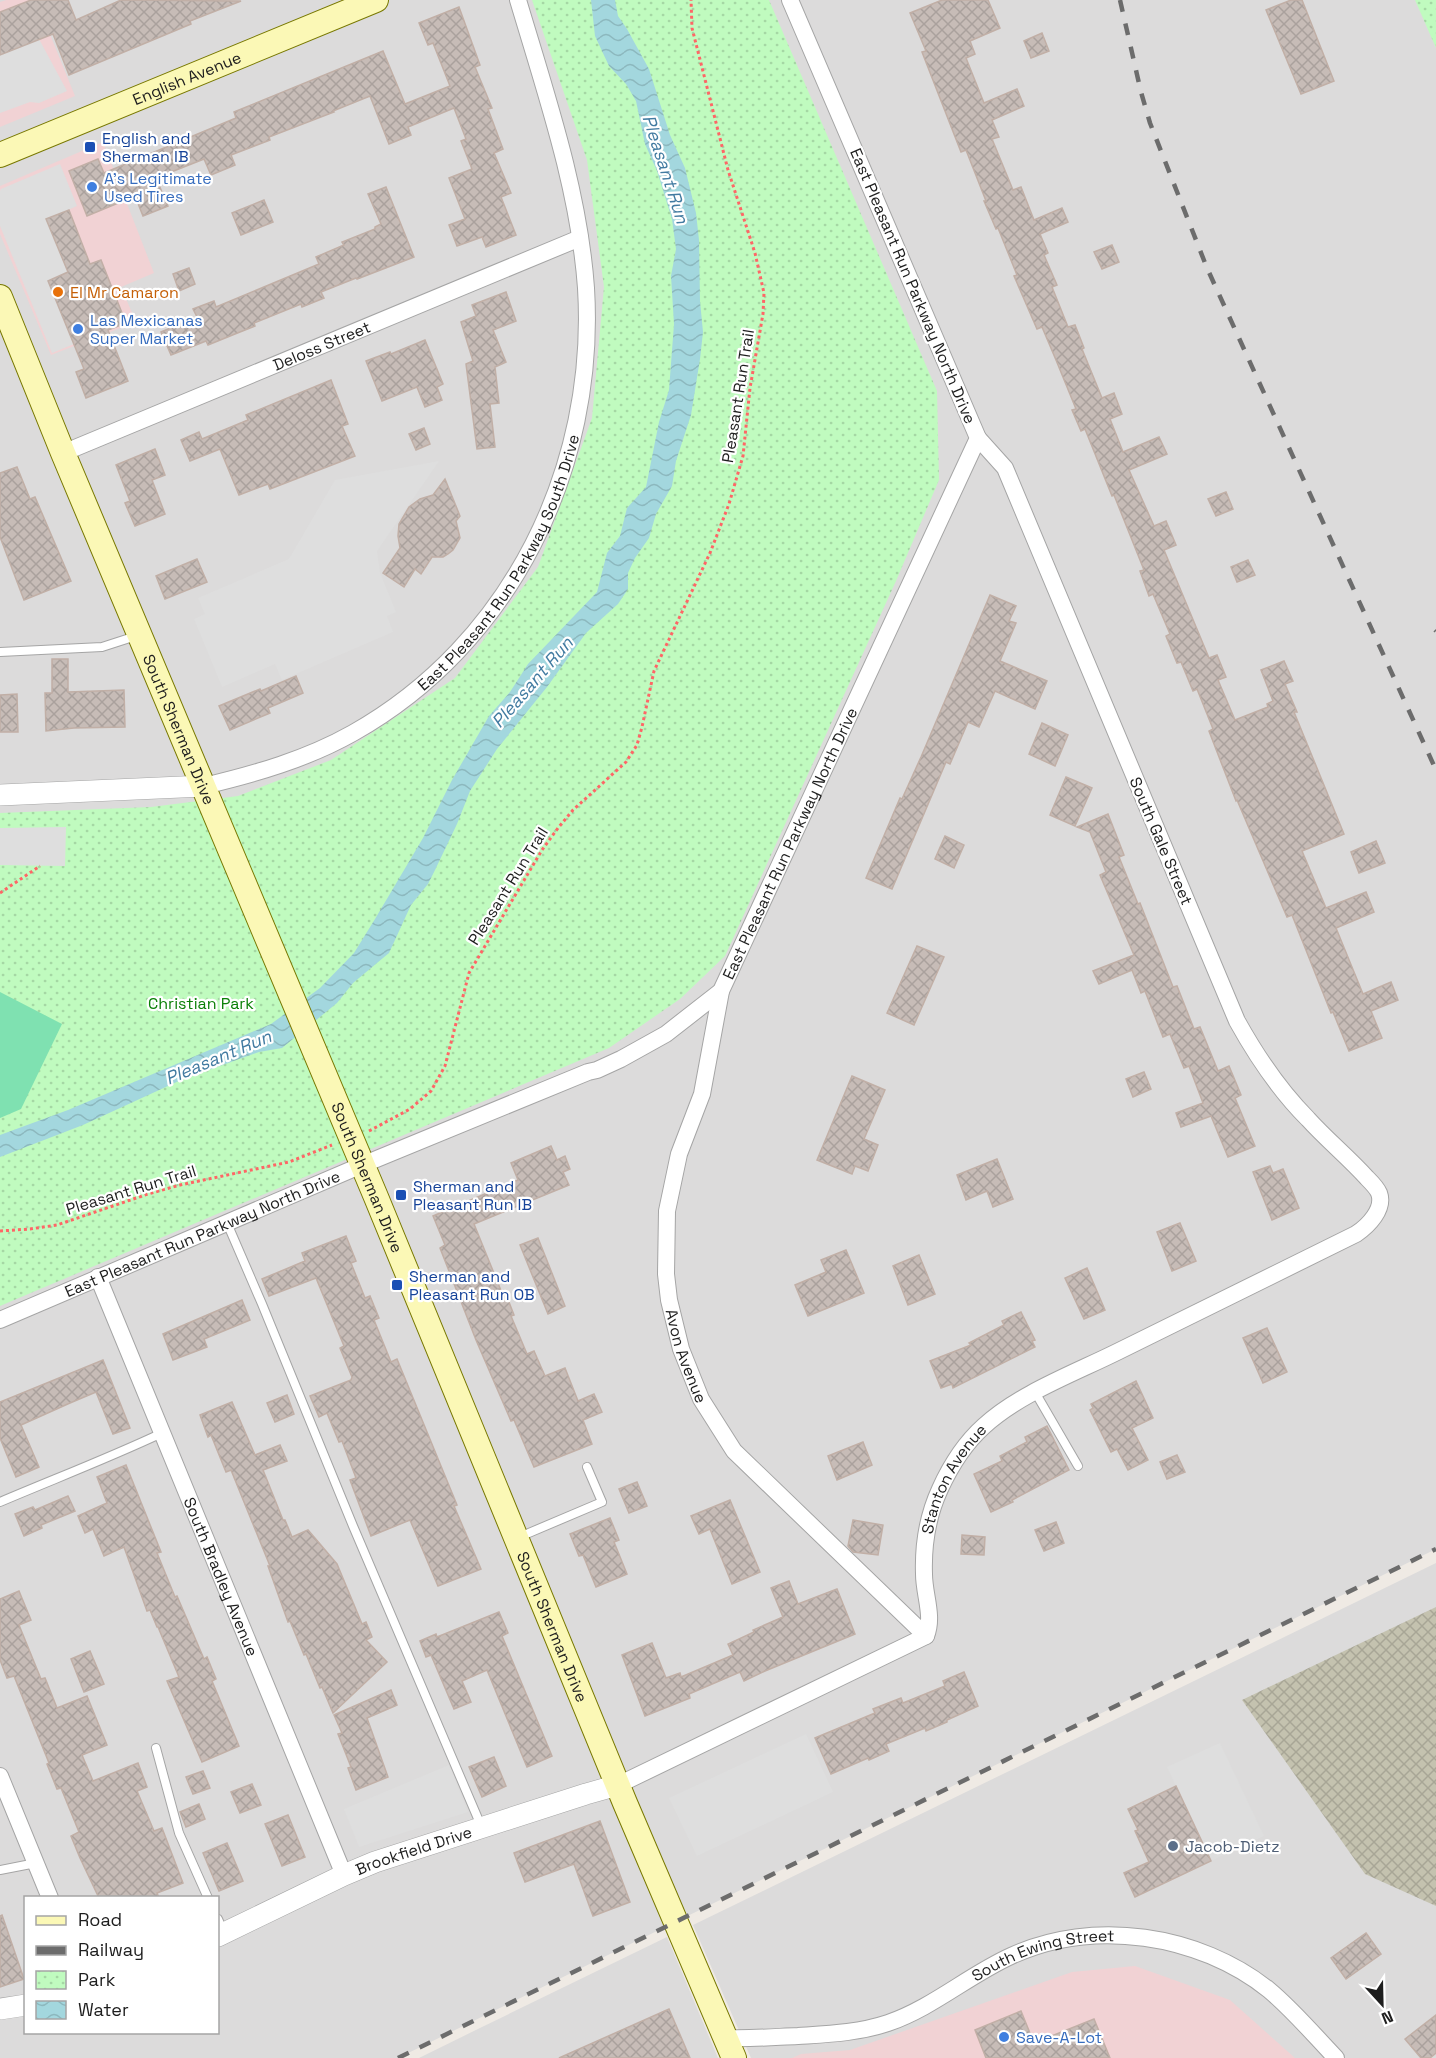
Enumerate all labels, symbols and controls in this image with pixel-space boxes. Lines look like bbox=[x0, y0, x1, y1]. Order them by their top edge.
street label: English Avenue bbox=[129, 46, 244, 110]
water label: Pleasant Run bbox=[638, 112, 695, 227]
place label: English and Sherman IB bbox=[102, 128, 191, 167]
marker: English and Sherman IB bbox=[83, 140, 97, 154]
street label: East Pleasant Run Parkway North Drive bbox=[845, 145, 981, 427]
place label: A's Legitimate Used Tires bbox=[104, 168, 212, 207]
marker: A's Legitimate Used Tires bbox=[85, 180, 99, 194]
place label: El Mr Camaron bbox=[70, 282, 179, 303]
marker: El Mr Camaron bbox=[51, 285, 65, 299]
place label: Las Mexicanas Super Market bbox=[90, 310, 203, 349]
street label: Deloss Street bbox=[270, 316, 374, 375]
marker: Las Mexicanas Super Market bbox=[71, 322, 85, 336]
street label: Pleasant Run Trail bbox=[717, 328, 759, 464]
street label: East Pleasant Run Parkway South Drive bbox=[406, 427, 582, 691]
water label: Pleasant Run bbox=[487, 632, 577, 732]
street label: South Sherman Drive bbox=[138, 651, 220, 808]
street label: East Pleasant Run Parkway North Drive bbox=[717, 704, 862, 983]
street label: South Gale Street bbox=[1125, 774, 1197, 908]
street label: Pleasant Run Trail bbox=[463, 823, 553, 949]
park label: Christian Park bbox=[148, 993, 254, 1014]
water label: Pleasant Run bbox=[161, 1024, 275, 1090]
street label: South Sherman Drive bbox=[327, 1099, 408, 1256]
street label: Pleasant Run Trail bbox=[63, 1160, 199, 1220]
street label: East Pleasant Run Parkway North Drive bbox=[61, 1165, 343, 1302]
place label: Sherman and Pleasant Run IB bbox=[413, 1176, 532, 1215]
marker: Sherman and Pleasant Run IB bbox=[394, 1188, 408, 1202]
place label: Sherman and Pleasant Run OB bbox=[409, 1266, 534, 1305]
marker: Sherman and Pleasant Run OB bbox=[390, 1278, 404, 1292]
street label: Avon Avenue bbox=[661, 1307, 712, 1406]
street label: Stanton Avenue bbox=[916, 1419, 991, 1536]
street label: South Bradley Avenue bbox=[179, 1494, 263, 1659]
street label: South Sherman Drive bbox=[512, 1548, 593, 1705]
street label: Brookfield Drive bbox=[352, 1821, 475, 1880]
place label: Jacob-Dietz bbox=[1185, 1836, 1280, 1857]
marker: Jacob-Dietz bbox=[1166, 1839, 1180, 1853]
legend bbox=[24, 1896, 219, 2034]
text: Road bbox=[78, 1908, 122, 1931]
street label: South Ewing Street bbox=[967, 1925, 1114, 1986]
text: Railway bbox=[78, 1938, 144, 1961]
text: Park bbox=[78, 1968, 116, 1991]
north arrow bbox=[1352, 1974, 1412, 2034]
text: Water bbox=[78, 1998, 129, 2021]
text: N bbox=[1379, 2006, 1396, 2029]
place label: Save-A-Lot bbox=[1016, 2027, 1102, 2048]
marker: Save-A-Lot bbox=[997, 2030, 1011, 2044]

